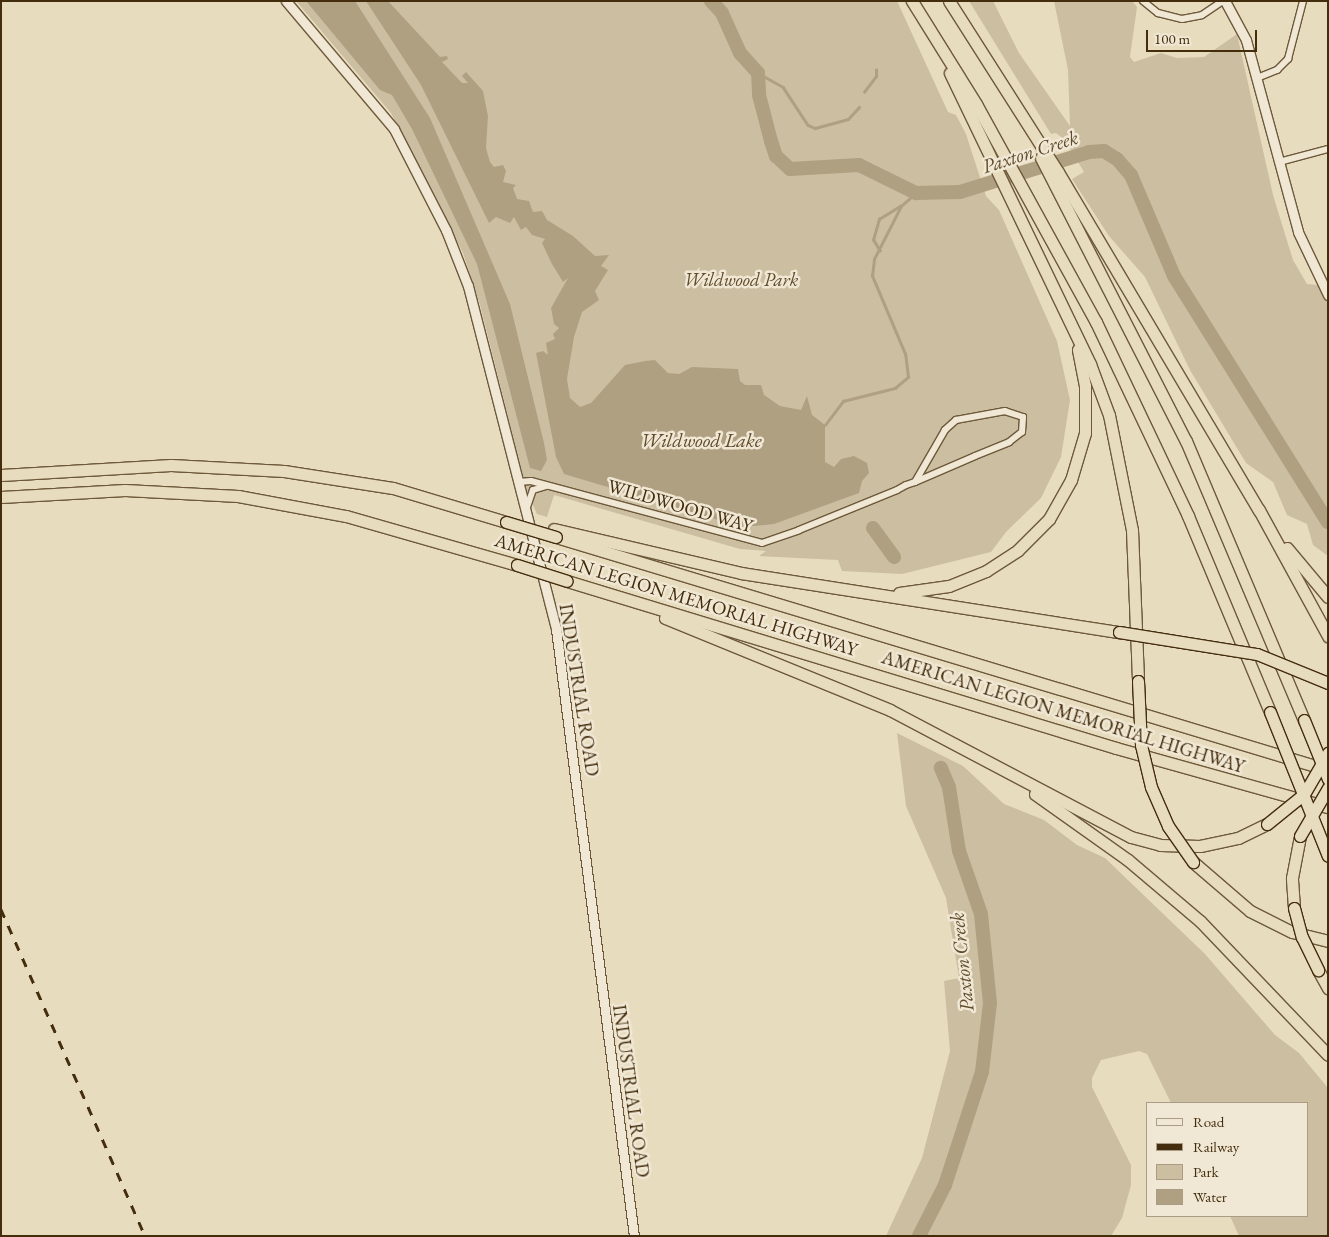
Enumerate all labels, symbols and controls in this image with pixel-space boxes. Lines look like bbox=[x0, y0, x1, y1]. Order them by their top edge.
scale bar bbox=[1149, 20, 1260, 52]
text: 100 m bbox=[1154, 29, 1190, 48]
water label: Paxton Creek bbox=[979, 125, 1081, 179]
park label: Wildwood Park bbox=[684, 269, 798, 291]
water label: Wildwood Lake bbox=[640, 428, 762, 452]
street label: WILDWOOD WAY bbox=[605, 474, 755, 538]
street label: AMERICAN LEGION MEMORIAL HIGHWAY bbox=[492, 529, 860, 661]
street label: INDUSTRIAL ROAD bbox=[554, 602, 604, 778]
street label: AMERICAN LEGION MEMORIAL HIGHWAY bbox=[879, 646, 1247, 778]
water label: Paxton Creek bbox=[945, 911, 979, 1013]
street label: INDUSTRIAL ROAD bbox=[608, 1003, 654, 1179]
legend bbox=[1146, 1102, 1309, 1217]
text: Road bbox=[1193, 1112, 1224, 1131]
text: Railway bbox=[1193, 1137, 1239, 1156]
text: Park bbox=[1193, 1162, 1219, 1181]
text: Water bbox=[1193, 1187, 1227, 1206]

